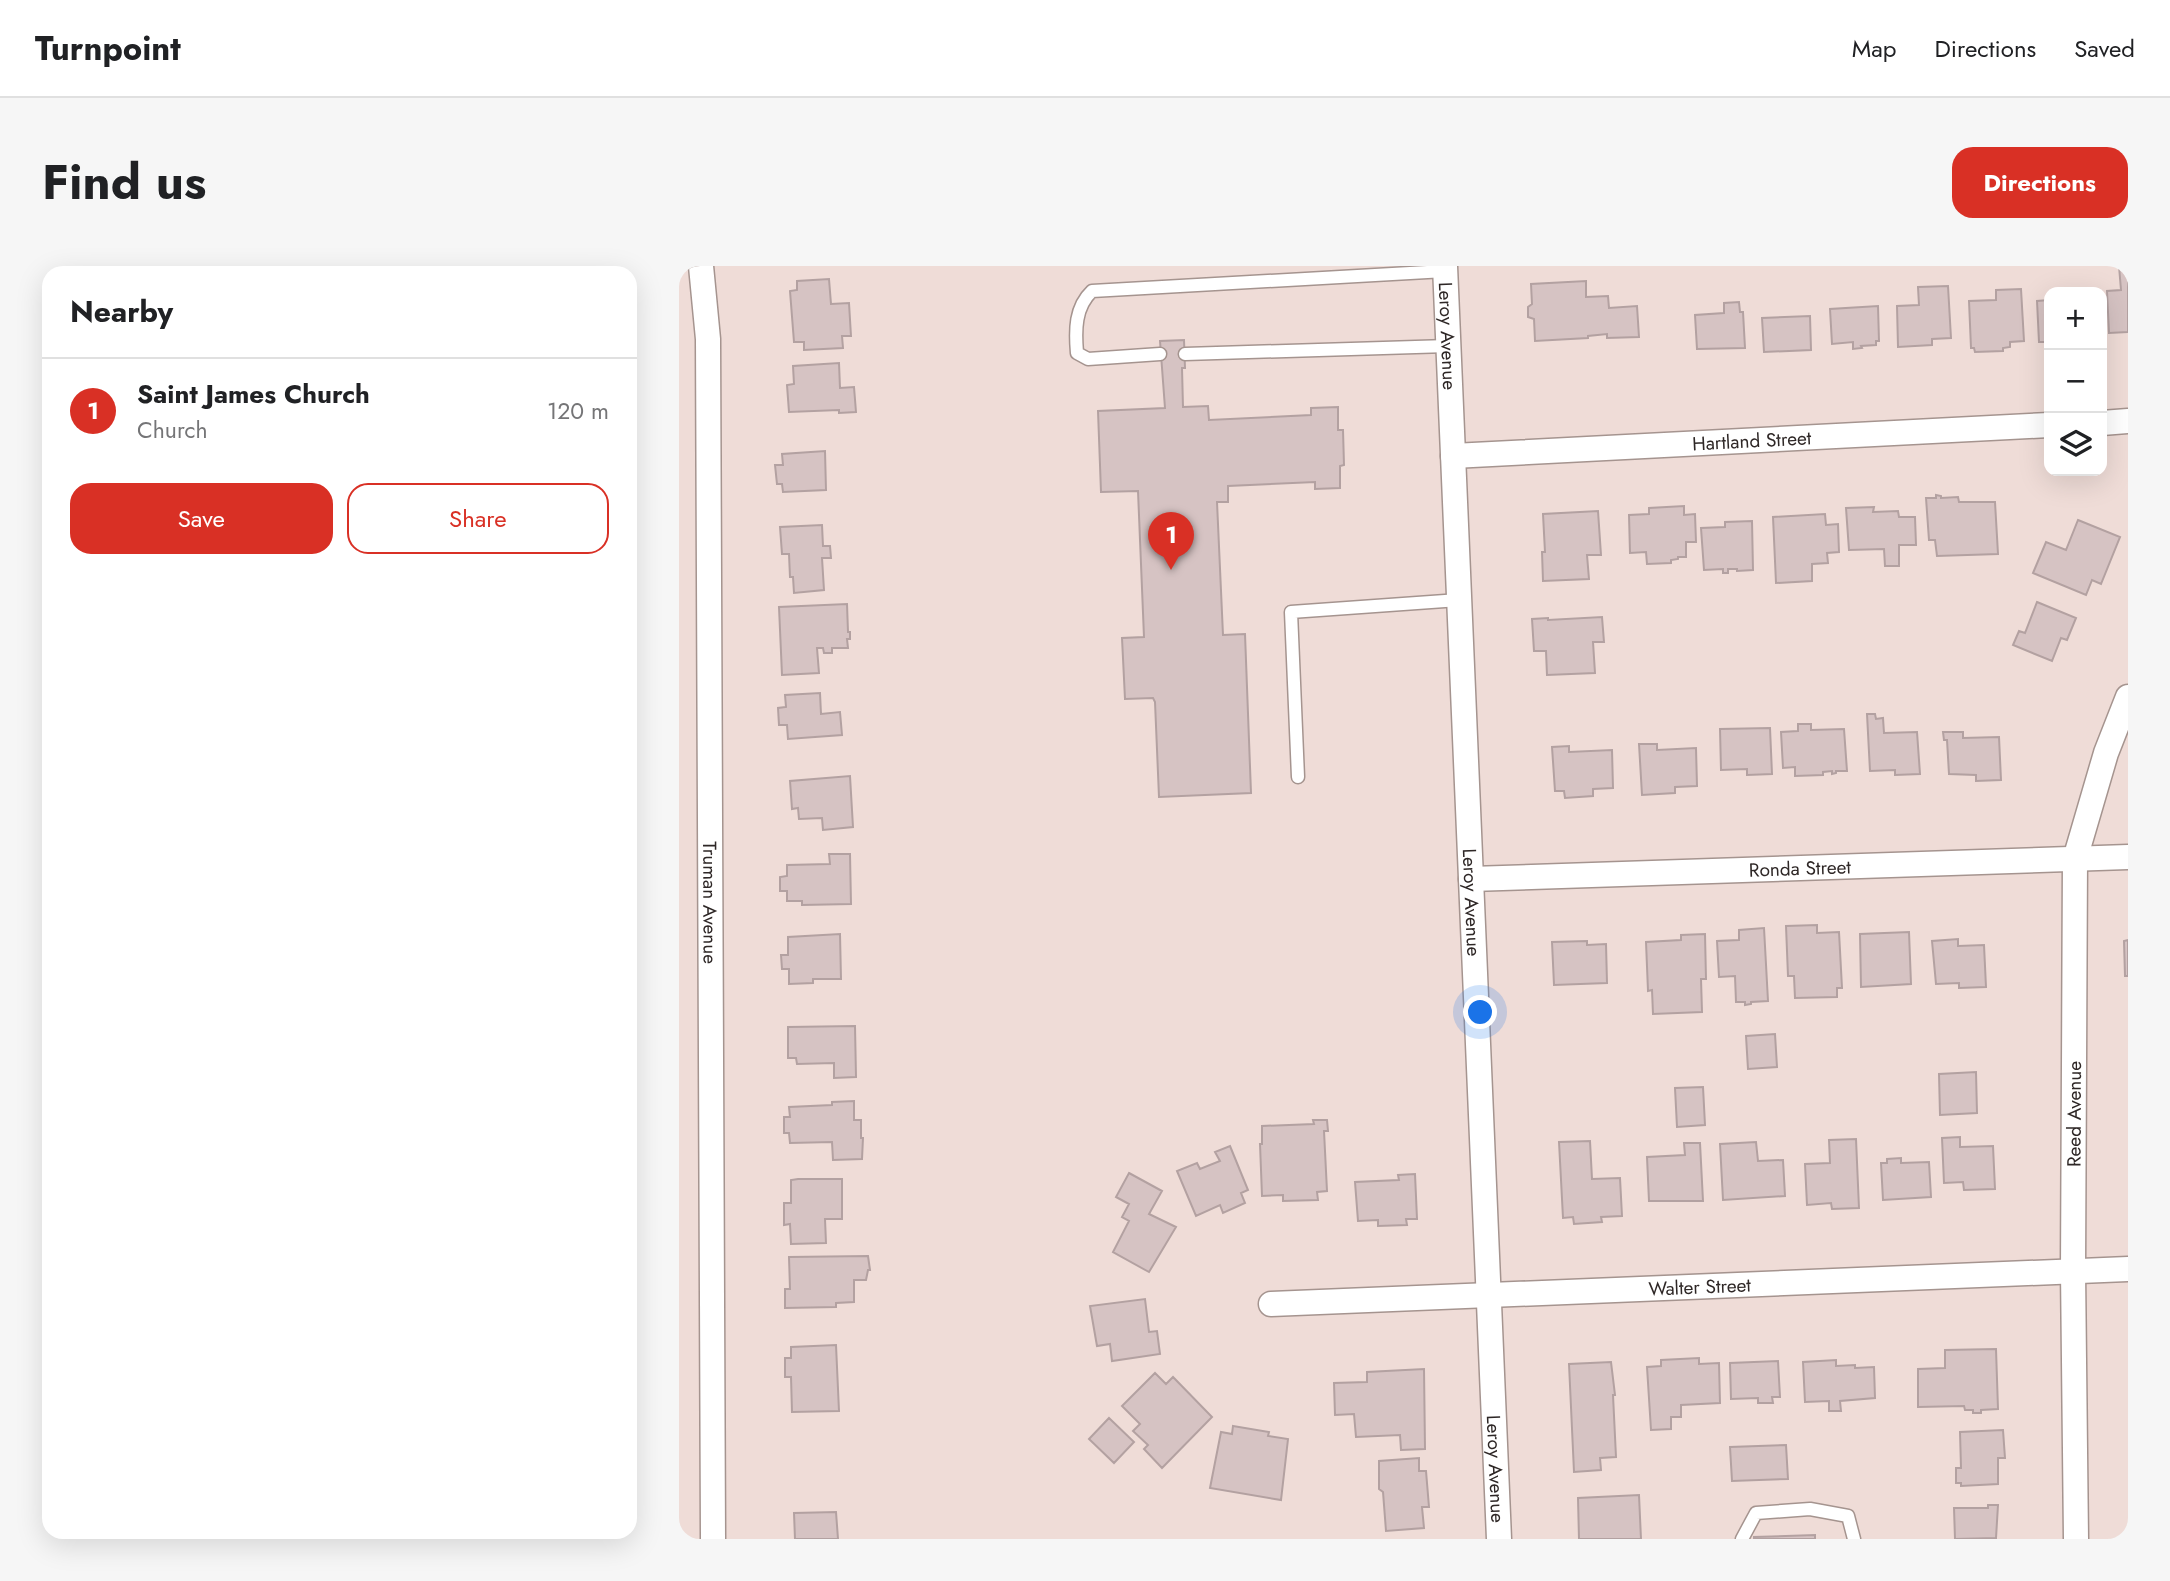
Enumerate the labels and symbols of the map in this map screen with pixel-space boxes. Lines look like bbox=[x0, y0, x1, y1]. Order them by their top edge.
street label: Leroy Avenue bbox=[1432, 281, 1463, 391]
street label: Hartland Street bbox=[1691, 424, 1812, 458]
pin: 1 bbox=[1148, 512, 1194, 570]
street label: Truman Avenue bbox=[696, 841, 724, 964]
street label: Leroy Avenue bbox=[1456, 848, 1487, 957]
street label: Ronda Street bbox=[1748, 853, 1852, 884]
your location bbox=[1463, 995, 1497, 1029]
street label: Reed Avenue bbox=[2061, 1061, 2088, 1167]
street label: Walter Street bbox=[1648, 1271, 1752, 1303]
street label: Leroy Avenue bbox=[1480, 1414, 1511, 1524]

